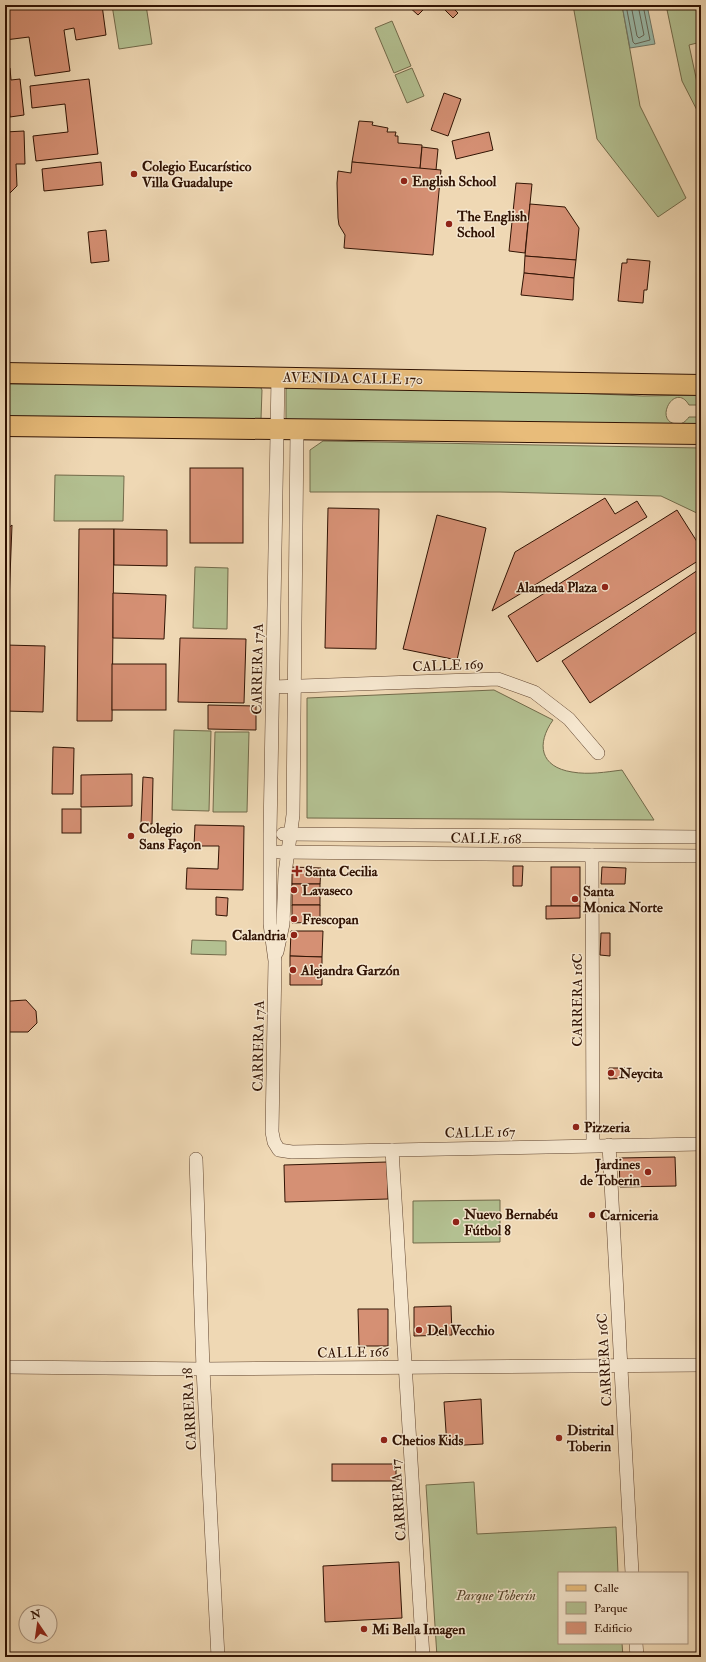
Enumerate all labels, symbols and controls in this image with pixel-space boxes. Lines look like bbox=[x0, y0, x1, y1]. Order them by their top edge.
place label: Colegio Eucarístico Villa Guadalupe bbox=[141, 158, 252, 192]
marker: Colegio Eucarístico Villa Guadalupe bbox=[129, 169, 139, 179]
place label: English School bbox=[412, 173, 497, 191]
marker: English School bbox=[399, 176, 409, 186]
place label: The English School bbox=[456, 208, 528, 241]
marker: The English School bbox=[444, 219, 454, 229]
street label: AVENIDA CALLE 170 bbox=[282, 369, 423, 388]
place label: Alameda Plaza bbox=[515, 579, 598, 596]
marker: Alameda Plaza bbox=[600, 582, 610, 592]
street label: CARRERA 17A bbox=[248, 623, 267, 715]
street label: CALLE 169 bbox=[412, 656, 484, 675]
place label: Colegio Sans Façon bbox=[139, 820, 202, 853]
street label: CALLE 168 bbox=[450, 829, 522, 848]
marker: Colegio Sans Façon bbox=[126, 831, 136, 841]
place label: Santa Cecilia bbox=[305, 863, 379, 880]
marker: Santa Cecilia bbox=[292, 866, 302, 876]
place label: Lavaseco bbox=[302, 882, 353, 899]
place label: Santa Monica Norte bbox=[582, 883, 663, 916]
marker: Lavaseco bbox=[289, 885, 299, 895]
marker: Santa Monica Norte bbox=[570, 894, 580, 904]
place label: Frescopan bbox=[302, 911, 359, 929]
marker: Frescopan bbox=[289, 914, 299, 924]
place label: Calandria bbox=[232, 927, 287, 944]
marker: Calandria bbox=[289, 930, 299, 940]
street label: CARRERA 16C bbox=[569, 953, 586, 1047]
place label: Alejandra Garzón bbox=[300, 962, 401, 979]
marker: Alejandra Garzón bbox=[288, 965, 298, 975]
street label: CARRERA 17A bbox=[249, 1000, 268, 1092]
place label: Neycita bbox=[618, 1065, 664, 1083]
marker: Neycita bbox=[606, 1068, 616, 1078]
place label: Pizzeria bbox=[584, 1119, 631, 1136]
marker: Pizzeria bbox=[571, 1122, 581, 1132]
street label: CALLE 167 bbox=[444, 1123, 516, 1142]
place label: Jardines de Toberin bbox=[580, 1156, 641, 1189]
marker: Jardines de Toberin bbox=[643, 1167, 653, 1177]
place label: Nuevo Bernabéu Fútbol 8 bbox=[463, 1206, 559, 1239]
place label: Carniceria bbox=[600, 1207, 659, 1224]
marker: Carniceria bbox=[587, 1210, 597, 1220]
marker: Nuevo Bernabéu Fútbol 8 bbox=[451, 1217, 461, 1227]
street label: CARRERA 16C bbox=[594, 1313, 615, 1407]
place label: Del Vecchio bbox=[427, 1322, 495, 1339]
marker: Del Vecchio bbox=[414, 1325, 424, 1335]
street label: CALLE 166 bbox=[317, 1343, 390, 1362]
street label: CARRERA 18 bbox=[179, 1367, 200, 1451]
place label: Distrital Toberin bbox=[566, 1422, 615, 1455]
place label: Chetios Kids bbox=[392, 1432, 463, 1449]
marker: Distrital Toberin bbox=[554, 1433, 564, 1443]
marker: Chetios Kids bbox=[379, 1435, 389, 1445]
street label: CARRERA 17 bbox=[387, 1458, 410, 1542]
legend bbox=[558, 1572, 688, 1644]
text: Calle bbox=[594, 1581, 619, 1596]
park label: Parque Toberín bbox=[455, 1587, 536, 1604]
text: Parque bbox=[594, 1601, 628, 1616]
north arrow bbox=[18, 1604, 58, 1644]
text: N bbox=[29, 1607, 43, 1622]
place label: Mi Bella Imagen bbox=[371, 1621, 466, 1639]
text: Edificio bbox=[594, 1621, 632, 1636]
marker: Mi Bella Imagen bbox=[359, 1624, 369, 1634]

